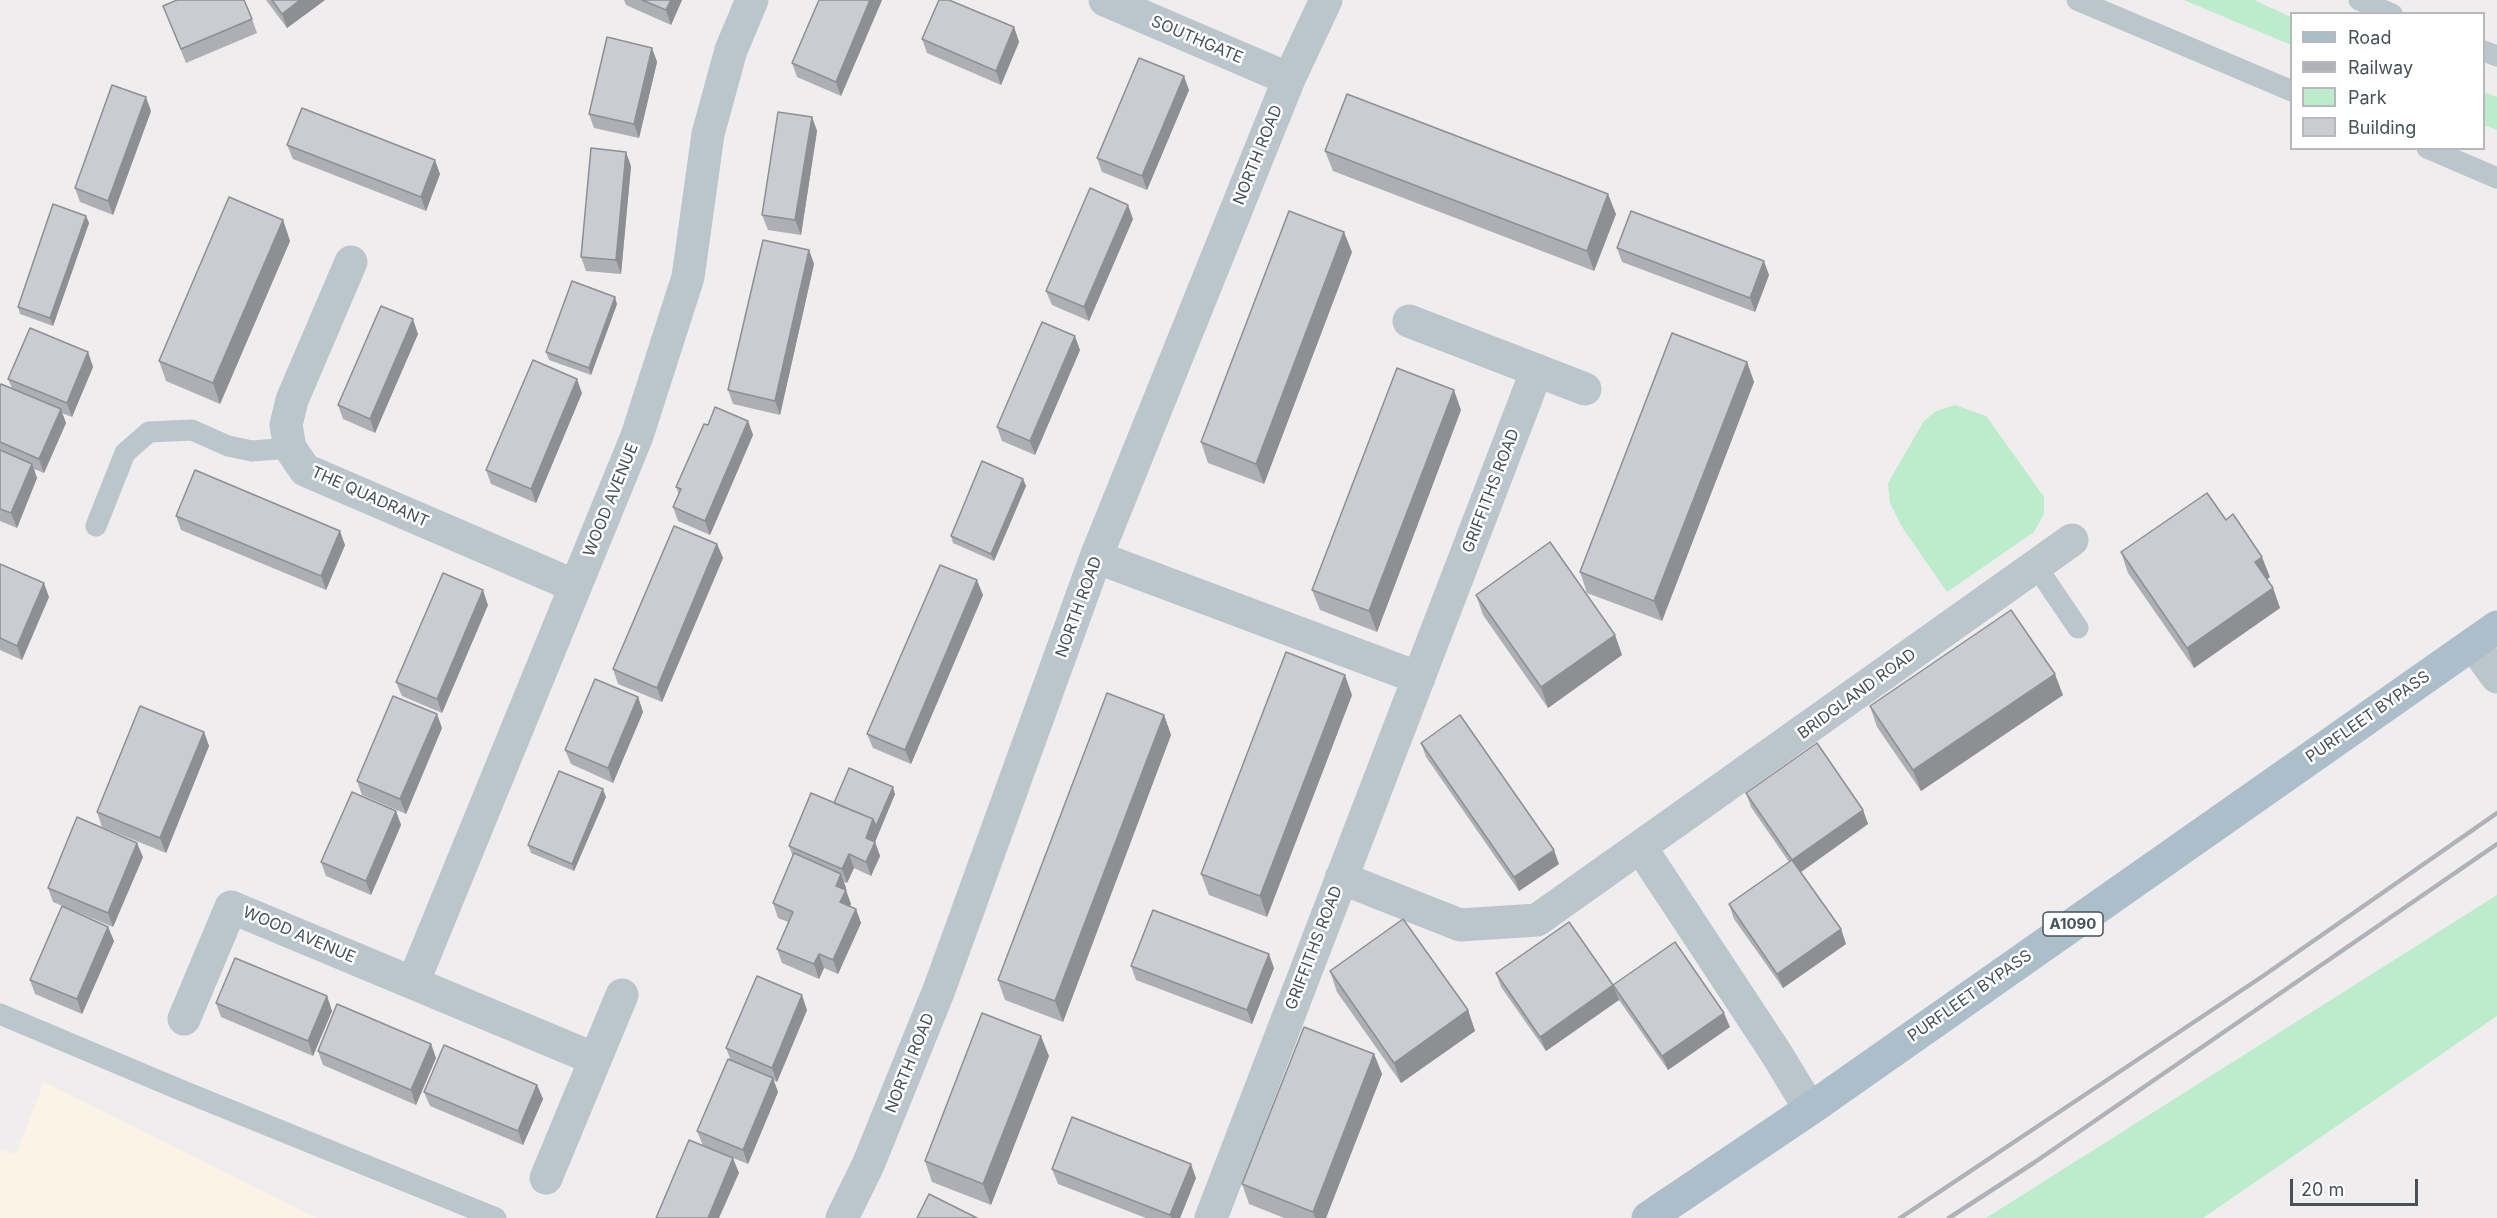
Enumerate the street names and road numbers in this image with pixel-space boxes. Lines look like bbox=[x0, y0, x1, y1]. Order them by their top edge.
street label: SOUTHGATE bbox=[1148, 12, 1246, 68]
street label: NORTH ROAD bbox=[1229, 102, 1287, 208]
street label: GRIFFITHS ROAD bbox=[1459, 426, 1523, 556]
street label: WOOD AVENUE bbox=[580, 441, 642, 559]
street label: THE QUADRANT bbox=[308, 463, 432, 531]
street label: NORTH ROAD bbox=[1052, 554, 1106, 660]
street label: BRIDGLAND ROAD bbox=[1794, 645, 1920, 743]
street label: PURFLEET BYPASS bbox=[2302, 667, 2434, 767]
street label: GRIFFITHS ROAD bbox=[1282, 883, 1346, 1013]
street label: WOOD AVENUE bbox=[240, 903, 358, 967]
road number: A1090 bbox=[2043, 912, 2103, 936]
street label: PURFLEET BYPASS bbox=[1904, 946, 2036, 1046]
street label: NORTH ROAD bbox=[881, 1010, 939, 1116]

